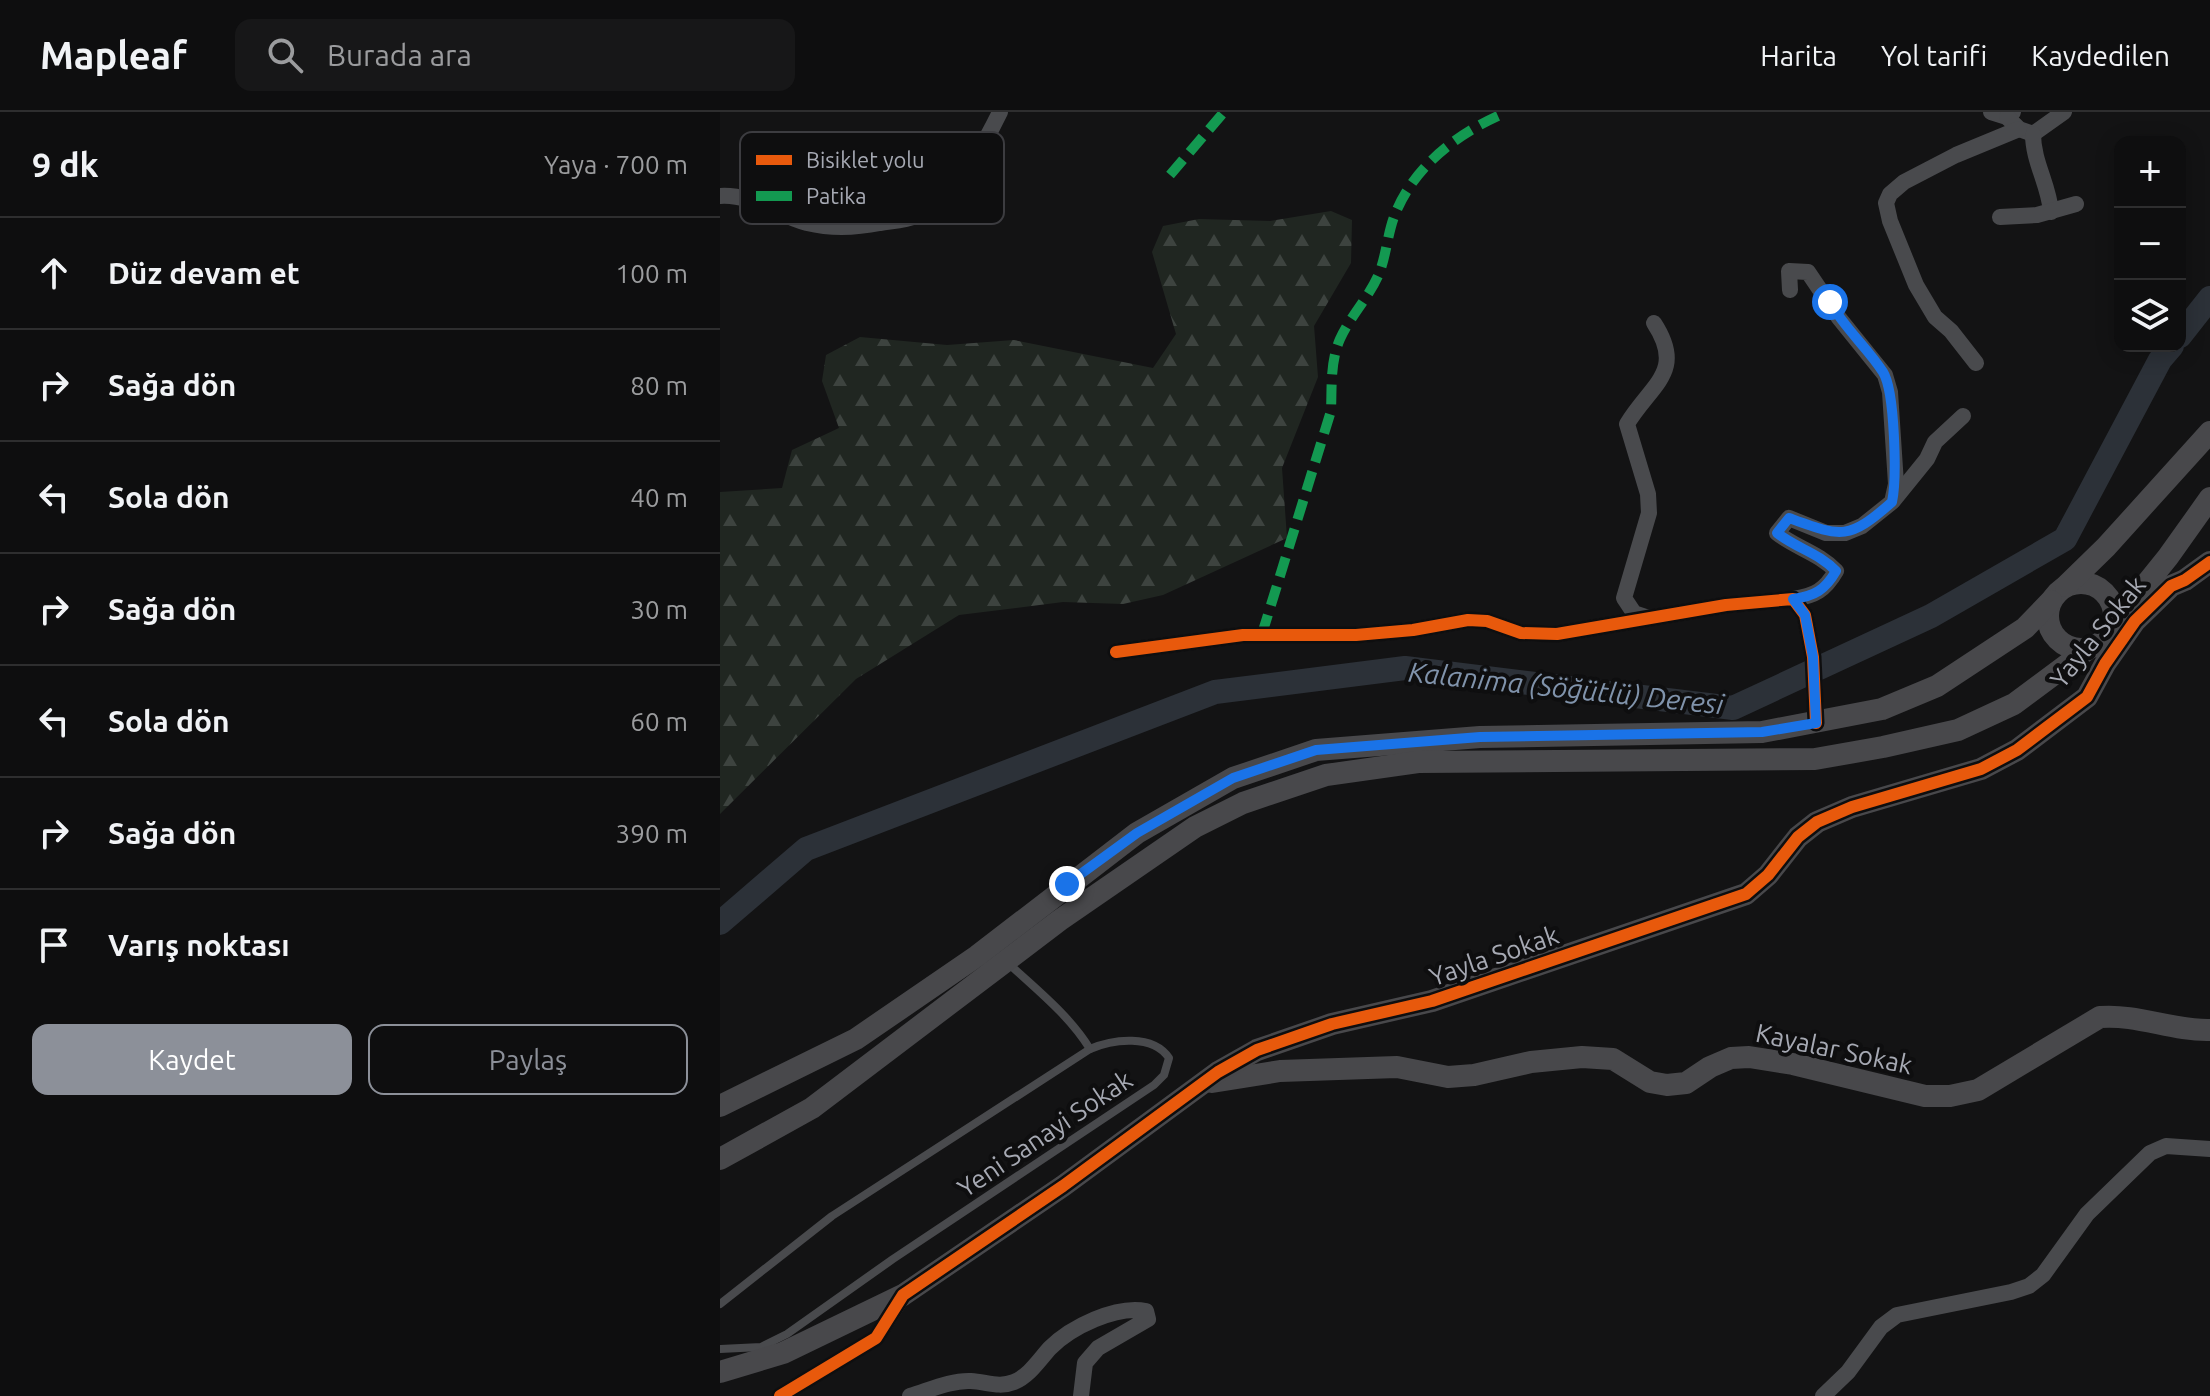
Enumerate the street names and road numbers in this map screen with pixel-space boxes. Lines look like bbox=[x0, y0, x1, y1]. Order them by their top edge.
street label: Yayla Sokak bbox=[2044, 570, 2151, 693]
street label: Yayla Sokak bbox=[1425, 920, 1562, 991]
street label: Kayalar Sokak bbox=[1753, 1018, 1915, 1079]
street label: Yeni Sanayi Sokak bbox=[952, 1065, 1137, 1203]

